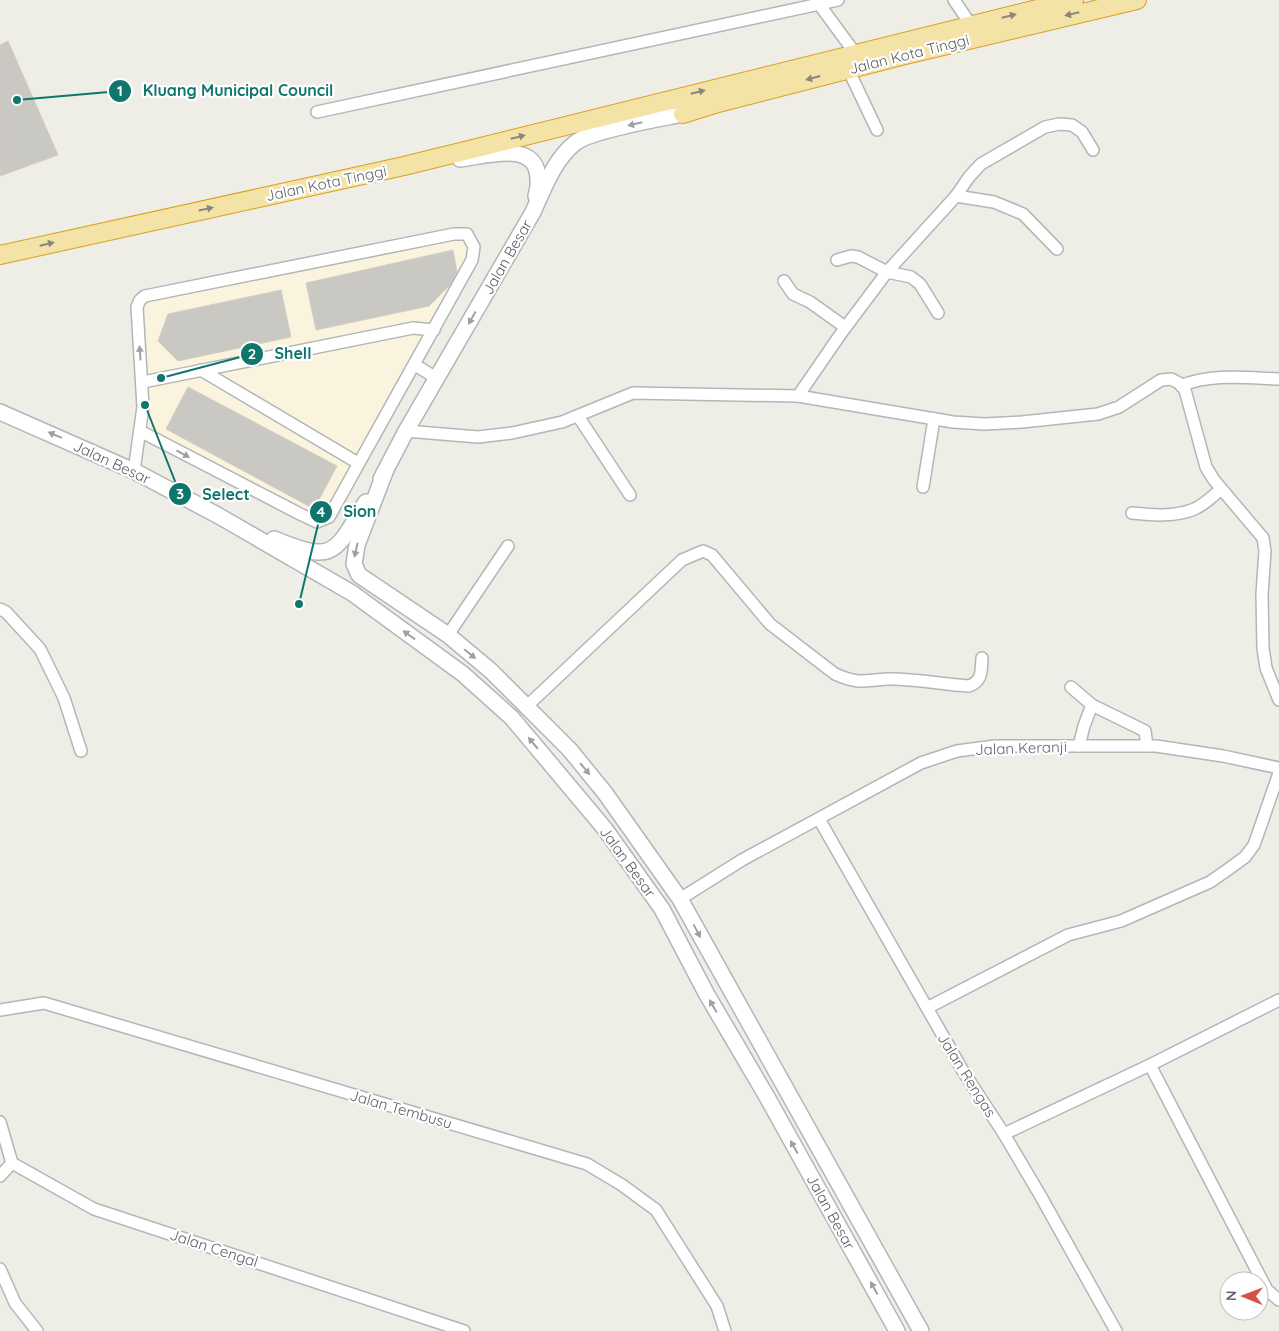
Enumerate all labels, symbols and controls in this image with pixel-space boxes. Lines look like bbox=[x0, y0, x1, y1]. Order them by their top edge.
one-way arrow bbox=[1065, 10, 1080, 18]
one-way arrow bbox=[1001, 12, 1016, 20]
street label: Jalan Kota Tinggi bbox=[847, 30, 971, 78]
one-way arrow bbox=[805, 74, 820, 82]
callout: Kluang Municipal Council bbox=[107, 75, 343, 106]
text: Kluang Municipal Council bbox=[143, 80, 333, 100]
text: 1 bbox=[117, 81, 123, 100]
one-way arrow bbox=[691, 88, 706, 96]
one-way arrow bbox=[628, 120, 643, 128]
one-way arrow bbox=[510, 133, 525, 141]
street label: Jalan Kota Tinggi bbox=[264, 161, 388, 205]
one-way arrow bbox=[199, 205, 214, 213]
street label: Jalan Besar bbox=[478, 216, 536, 298]
one-way arrow bbox=[40, 240, 55, 248]
one-way arrow bbox=[467, 311, 476, 324]
callout: Shell bbox=[239, 338, 321, 369]
text: Shell bbox=[274, 343, 312, 363]
text: 2 bbox=[248, 344, 256, 363]
one-way arrow bbox=[136, 345, 144, 361]
one-way arrow bbox=[48, 431, 62, 439]
street label: Jalan Besar bbox=[70, 436, 154, 488]
one-way arrow bbox=[176, 450, 191, 458]
callout: Select bbox=[167, 478, 260, 509]
text: 3 bbox=[176, 484, 184, 503]
text: Select bbox=[202, 484, 250, 504]
callout: Sion bbox=[309, 496, 387, 527]
text: Sion bbox=[344, 501, 376, 521]
text: 4 bbox=[317, 502, 326, 521]
one-way arrow bbox=[352, 543, 360, 558]
one-way arrow bbox=[402, 630, 416, 640]
one-way arrow bbox=[463, 648, 476, 659]
one-way arrow bbox=[527, 737, 538, 750]
street label: Jalan Keranji bbox=[975, 737, 1067, 759]
one-way arrow bbox=[579, 762, 590, 775]
street label: Jalan Besar bbox=[596, 823, 660, 901]
one-way arrow bbox=[693, 923, 701, 938]
one-way arrow bbox=[709, 999, 718, 1012]
street label: Jalan Rengas bbox=[934, 1029, 1000, 1121]
street label: Jalan Tembusu bbox=[348, 1085, 454, 1133]
one-way arrow bbox=[790, 1140, 799, 1153]
street label: Jalan Besar bbox=[803, 1171, 860, 1253]
street label: Jalan Cengal bbox=[167, 1225, 261, 1271]
north arrow bbox=[1219, 1271, 1269, 1321]
one-way arrow bbox=[869, 1282, 878, 1295]
text: N bbox=[1222, 1290, 1240, 1301]

